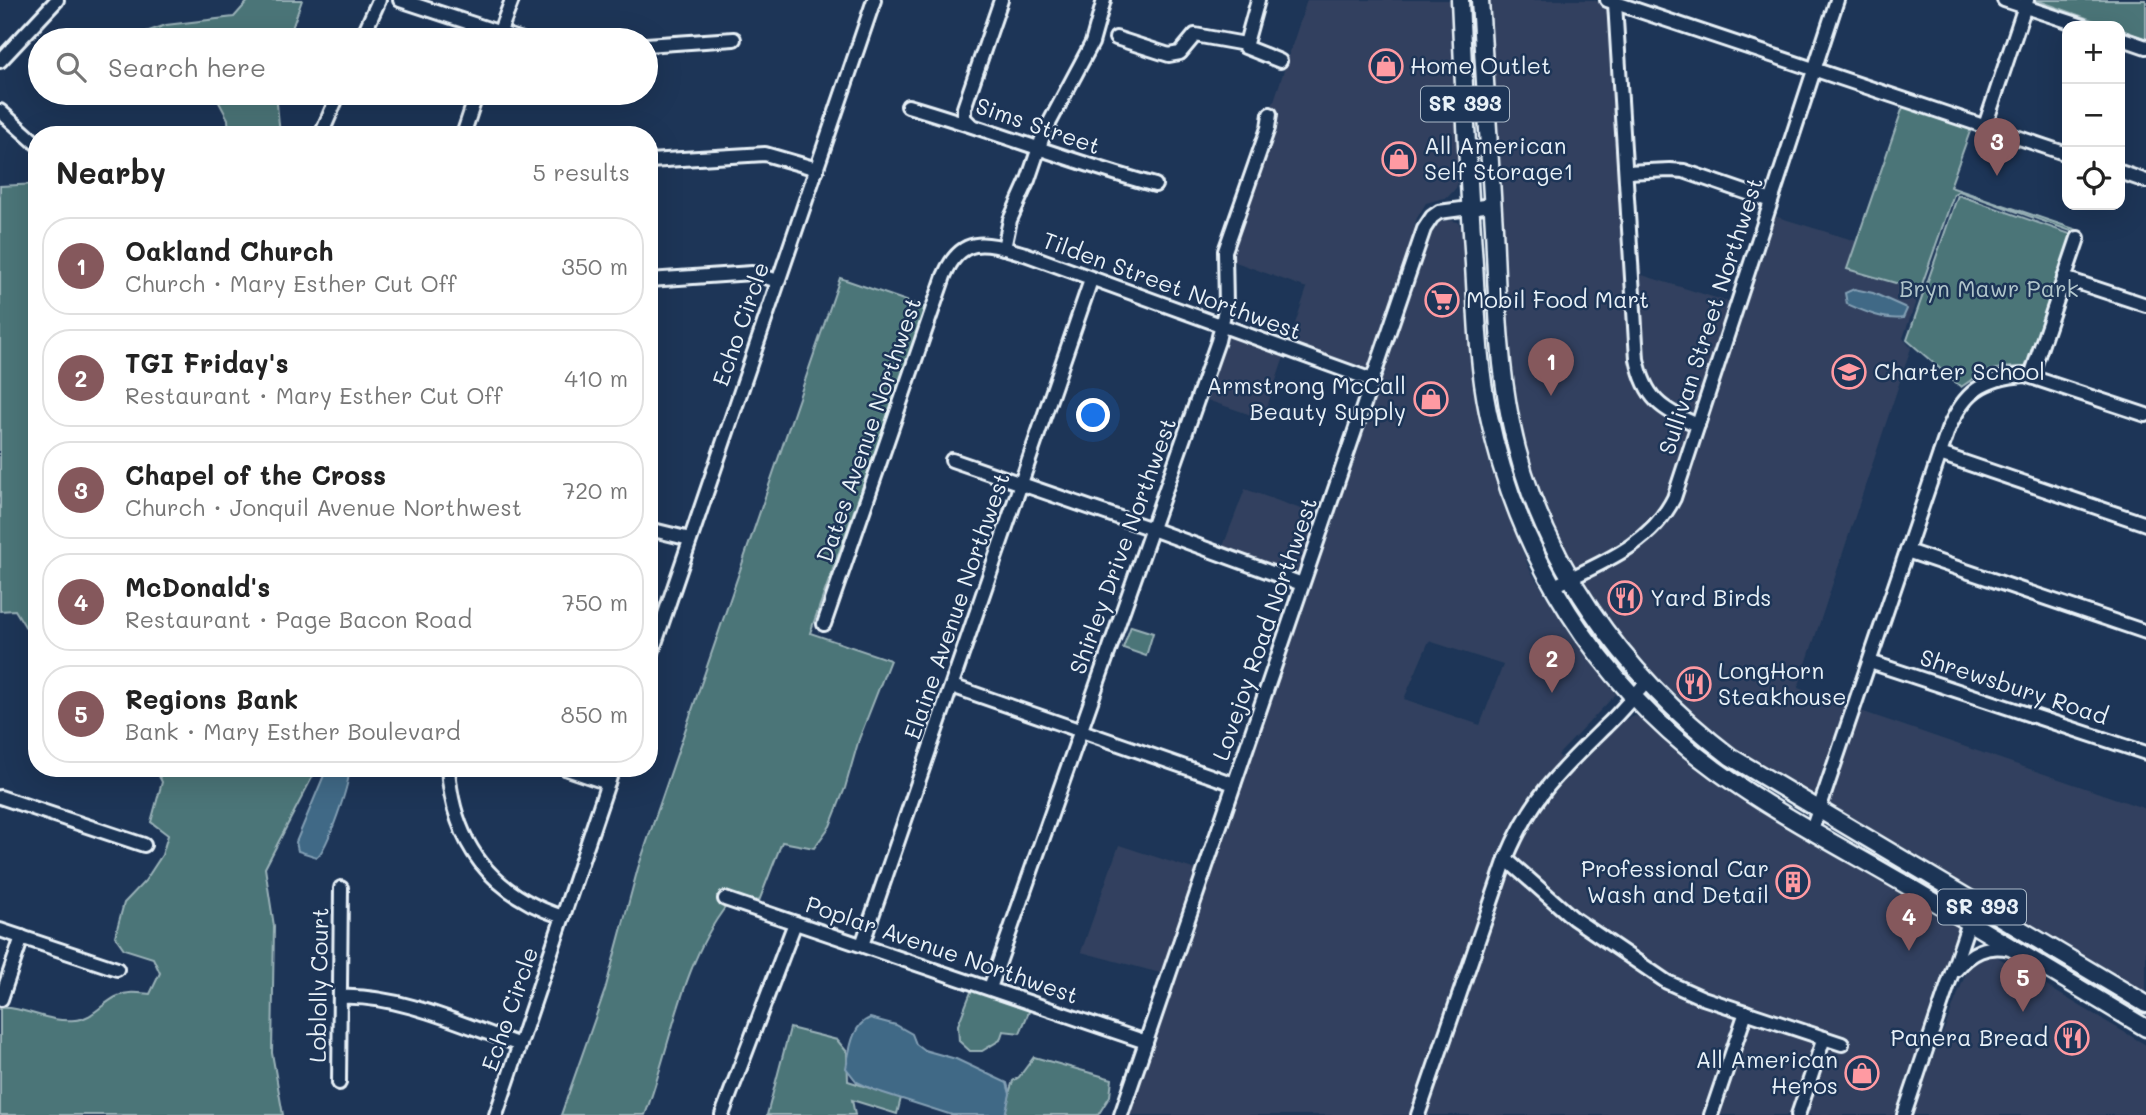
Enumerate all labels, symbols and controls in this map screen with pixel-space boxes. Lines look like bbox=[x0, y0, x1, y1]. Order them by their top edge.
map controls bbox=[2062, 21, 2125, 210]
button: + bbox=[2062, 21, 2125, 84]
search box bbox=[28, 28, 658, 105]
shop icon: Home Outlet bbox=[1367, 47, 1405, 85]
icon: search bbox=[52, 48, 90, 86]
text: Search here bbox=[108, 50, 266, 84]
place label: Home Outlet bbox=[1410, 50, 1551, 80]
button: − bbox=[2062, 84, 2125, 147]
road number: SR 393 bbox=[1421, 86, 1509, 122]
street label: Sims Street bbox=[972, 90, 1105, 160]
pin: 3 bbox=[1974, 118, 2020, 176]
place label: All American Self Storage1 bbox=[1424, 130, 1574, 186]
shop icon: All American Self Storage1 bbox=[1380, 140, 1418, 178]
button: locate bbox=[2062, 147, 2125, 210]
text: Nearby bbox=[56, 152, 166, 192]
text: 5 results bbox=[533, 157, 630, 187]
street label: Sullivan Street Northwest bbox=[1651, 173, 1769, 458]
street label: Tilden Street Northwest bbox=[1039, 224, 1306, 346]
text: Oakland Church bbox=[125, 234, 333, 268]
text: 1 bbox=[76, 251, 86, 281]
text: 350 m bbox=[561, 251, 628, 281]
street label: Echo Circle bbox=[705, 258, 775, 390]
text: Church · Mary Esther Cut Off bbox=[125, 268, 457, 298]
park label: Bryn Mawr Park bbox=[1899, 273, 2079, 303]
supermarket icon: Mobil Food Mart bbox=[1423, 281, 1461, 319]
place label: Mobil Food Mart bbox=[1466, 284, 1649, 314]
street label: Dates Avenue Northwest bbox=[809, 293, 928, 566]
pin: 1 bbox=[1528, 338, 1574, 396]
text: TGI Friday's bbox=[125, 346, 289, 380]
school or university icon: Charter School bbox=[1830, 353, 1868, 391]
place label: Charter School bbox=[1874, 356, 2045, 386]
text: 2 bbox=[75, 363, 87, 393]
text: 410 m bbox=[564, 363, 628, 393]
place label: Armstrong McCall Beauty Supply bbox=[1206, 370, 1406, 426]
text: Restaurant · Mary Esther Cut Off bbox=[125, 380, 502, 410]
shop icon: Armstrong McCall Beauty Supply bbox=[1412, 380, 1450, 418]
your location bbox=[1076, 398, 1110, 432]
street label: Shirley Drive Northwest bbox=[1062, 413, 1182, 678]
text: Chapel of the Cross bbox=[125, 458, 386, 492]
street label: Elaine Avenue Northwest bbox=[896, 468, 1016, 743]
text: 3 bbox=[74, 475, 88, 505]
text: 720 m bbox=[563, 475, 628, 505]
text: Church · Jonquil Avenue Northwest bbox=[125, 492, 522, 522]
street label: Lovejoy Road Northwest bbox=[1205, 493, 1323, 764]
text: McDonald's bbox=[125, 570, 270, 604]
restaurant icon: Yard Birds bbox=[1606, 579, 1644, 617]
place label: Yard Birds bbox=[1650, 582, 1772, 612]
text: 4 bbox=[74, 587, 88, 617]
text: 750 m bbox=[562, 587, 628, 617]
text: Restaurant · Page Bacon Road bbox=[125, 604, 472, 634]
pin: 2 bbox=[1529, 635, 1575, 693]
street label: Shrewsbury Road bbox=[1916, 641, 2112, 731]
place label: LongHorn Steakhouse bbox=[1718, 655, 1846, 711]
restaurant icon: LongHorn Steakhouse bbox=[1675, 665, 1713, 703]
text: Regions Bank bbox=[125, 682, 298, 716]
text: 5 bbox=[74, 699, 88, 729]
text: 850 m bbox=[561, 699, 628, 729]
text: Bank · Mary Esther Boulevard bbox=[125, 716, 461, 746]
place label: Professional Car Wash and Detail bbox=[1581, 853, 1769, 909]
building icon: Professional Car Wash and Detail bbox=[1774, 863, 1812, 901]
street label: Poplar Avenue Northwest bbox=[802, 888, 1083, 1010]
road number: SR 393 bbox=[1938, 890, 2026, 925]
pin: 4 bbox=[1886, 893, 1932, 951]
street label: Loblolly Court bbox=[302, 907, 334, 1063]
street label: Echo Circle bbox=[474, 943, 544, 1075]
pin: 5 bbox=[2000, 954, 2046, 1012]
restaurant icon: Panera Bread bbox=[2053, 1019, 2091, 1057]
place label: Panera Bread bbox=[1890, 1022, 2048, 1052]
place label: All American Heros bbox=[1696, 1044, 1838, 1100]
shop icon: All American Heros bbox=[1843, 1054, 1881, 1092]

